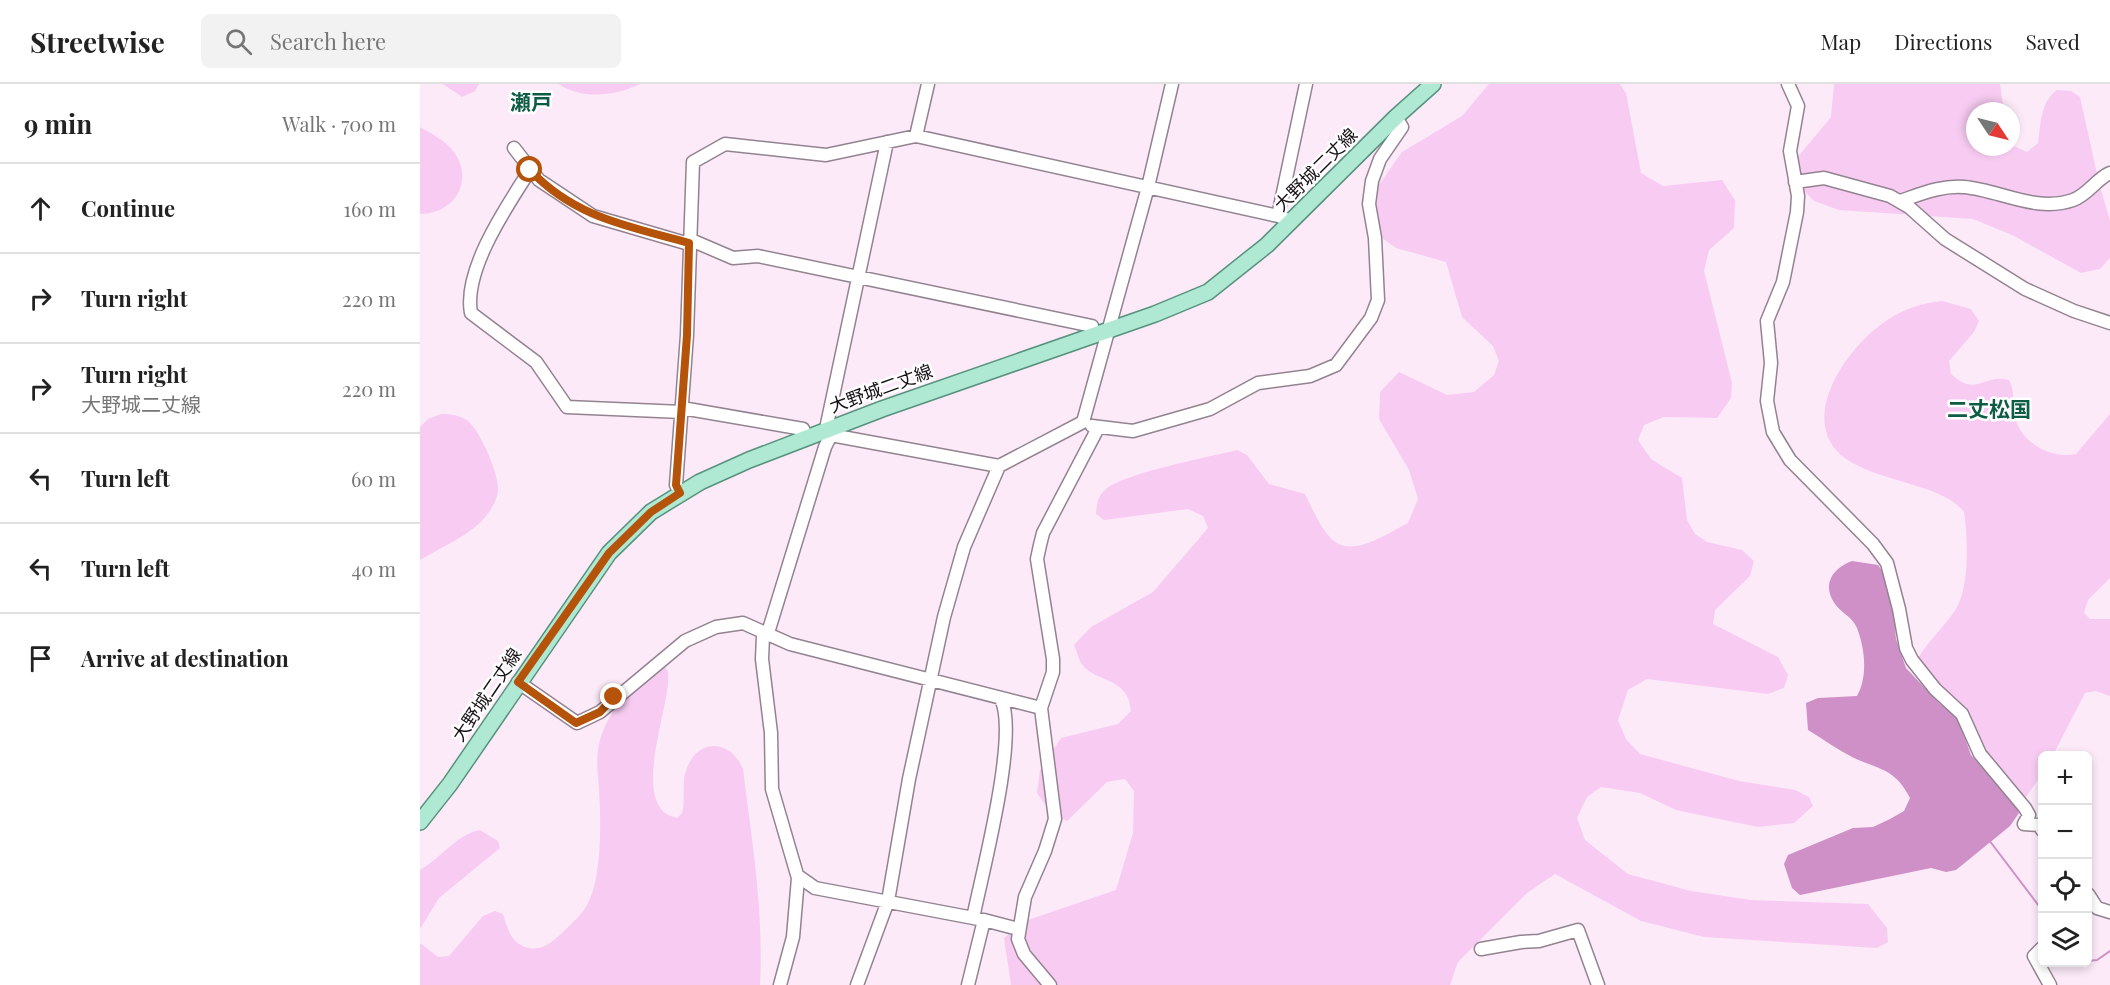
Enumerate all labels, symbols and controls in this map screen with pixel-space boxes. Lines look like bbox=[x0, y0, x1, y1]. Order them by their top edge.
search box bbox=[201, 14, 621, 68]
text: Streetwise bbox=[30, 23, 165, 60]
icon: search bbox=[222, 25, 255, 58]
text: Search here bbox=[270, 26, 386, 56]
text: Map bbox=[1820, 27, 1861, 55]
text: Directions bbox=[1894, 27, 1992, 55]
text: Saved bbox=[2025, 27, 2080, 55]
district label: 瀬戸 bbox=[510, 87, 552, 115]
north arrow bbox=[1966, 102, 2020, 156]
text: 9 min bbox=[24, 106, 92, 141]
text: Walk · 700 m bbox=[282, 110, 396, 137]
street label: 大野城二丈線 bbox=[1269, 123, 1362, 216]
route start bbox=[516, 156, 542, 182]
icon: ahead bbox=[24, 192, 57, 225]
text: Continue bbox=[81, 193, 175, 223]
text: 160 m bbox=[344, 195, 396, 222]
icon: right bbox=[24, 282, 57, 315]
text: Turn right bbox=[81, 283, 187, 313]
text: 220 m bbox=[342, 285, 396, 312]
street label: 大野城二丈線 bbox=[826, 358, 936, 418]
text: Turn right bbox=[81, 359, 187, 389]
icon: right bbox=[24, 372, 57, 405]
text: 220 m bbox=[342, 375, 396, 402]
text: 大野城二丈線 bbox=[81, 390, 201, 417]
district label: 二丈松国 bbox=[1947, 394, 2031, 422]
icon: left bbox=[24, 462, 57, 495]
text: Turn left bbox=[81, 463, 170, 493]
text: 60 m bbox=[351, 465, 396, 492]
icon: left bbox=[24, 552, 57, 585]
text: Turn left bbox=[81, 553, 170, 583]
text: 40 m bbox=[351, 555, 396, 582]
icon: arrive bbox=[24, 642, 57, 675]
text: Arrive at destination bbox=[81, 643, 289, 673]
street label: 大野城二丈線 bbox=[446, 643, 526, 746]
route end bbox=[600, 683, 626, 709]
map controls bbox=[2038, 751, 2092, 967]
button: + bbox=[2038, 751, 2092, 805]
button: − bbox=[2038, 805, 2092, 859]
button: locate bbox=[2038, 859, 2092, 913]
button: layers bbox=[2038, 913, 2092, 967]

